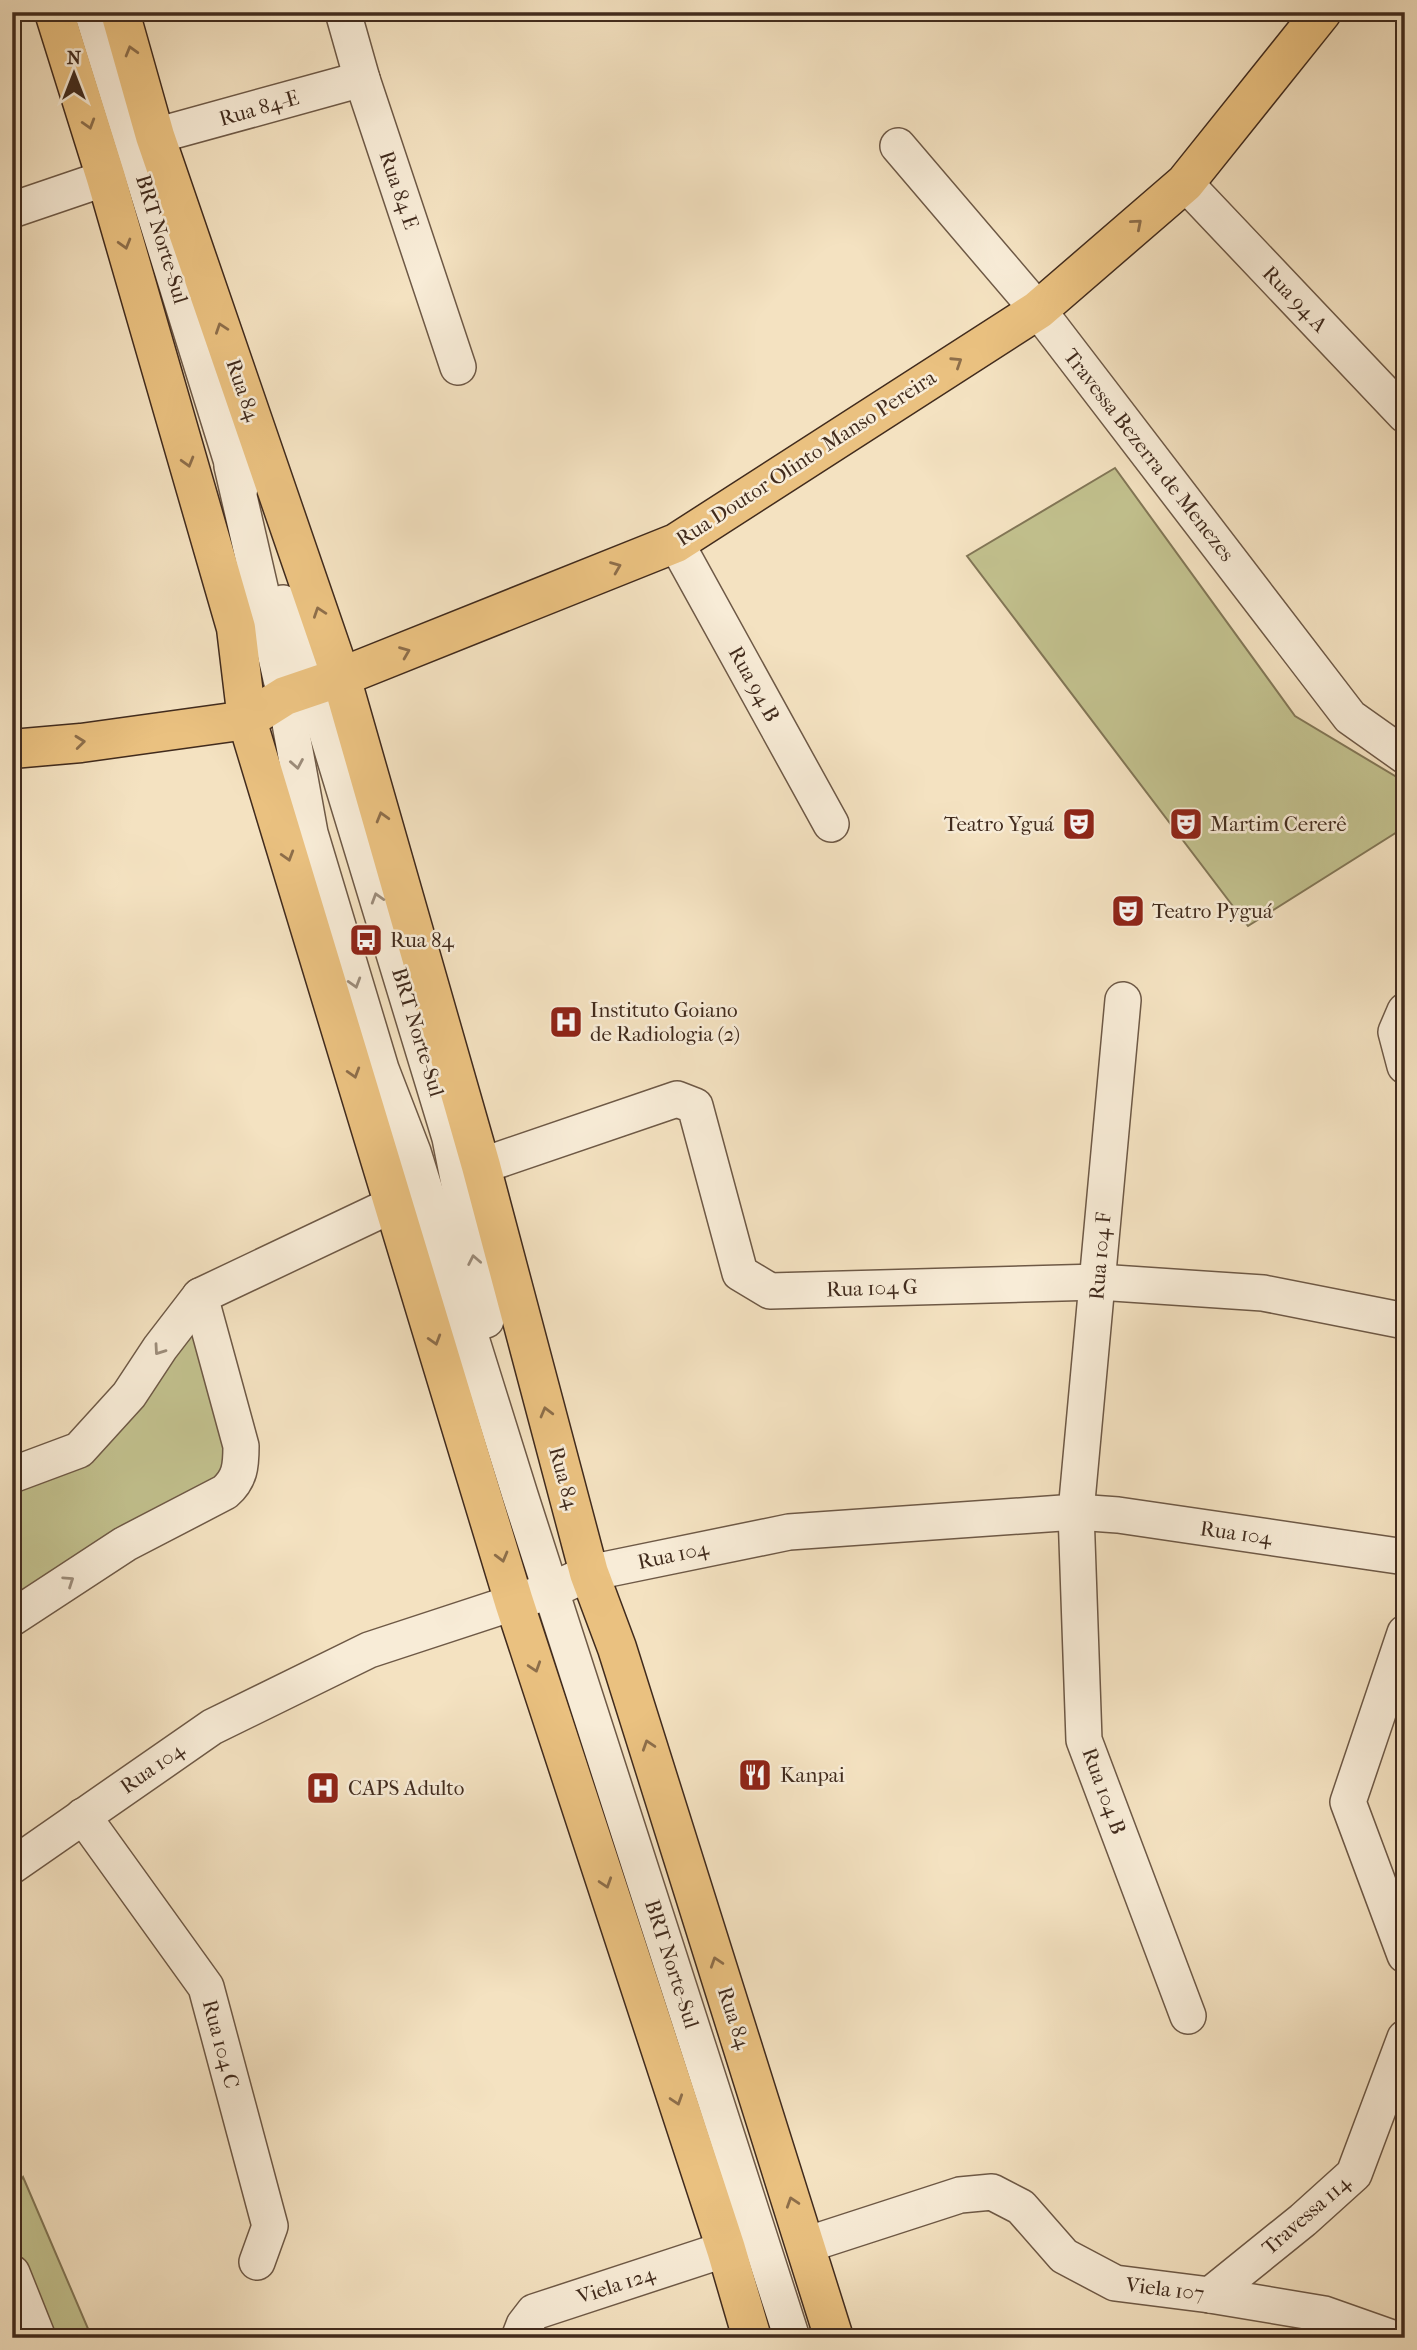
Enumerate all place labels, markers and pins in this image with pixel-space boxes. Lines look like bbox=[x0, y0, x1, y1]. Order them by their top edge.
theatre icon: Teatro Yguá bbox=[1060, 805, 1098, 843]
theatre icon: Martim Cererê bbox=[1167, 805, 1205, 843]
place label: Teatro Yguá bbox=[944, 812, 1054, 836]
place label: Martim Cererê bbox=[1210, 812, 1347, 836]
theatre icon: Teatro Pyguá bbox=[1109, 892, 1147, 930]
place label: Teatro Pyguá bbox=[1152, 899, 1273, 923]
bus stop icon: Rua 84 bbox=[347, 921, 385, 959]
place label: Rua 84 bbox=[390, 928, 454, 952]
place label: Instituto Goiano de Radiologia (2) bbox=[590, 998, 740, 1046]
hospital icon: Instituto Goiano de Radiologia (2) bbox=[547, 1003, 585, 1041]
restaurant icon: Kanpai bbox=[736, 1756, 774, 1794]
place label: Kanpai bbox=[780, 1763, 845, 1787]
hospital icon: CAPS Adulto bbox=[304, 1769, 342, 1807]
place label: CAPS Adulto bbox=[348, 1776, 464, 1800]

